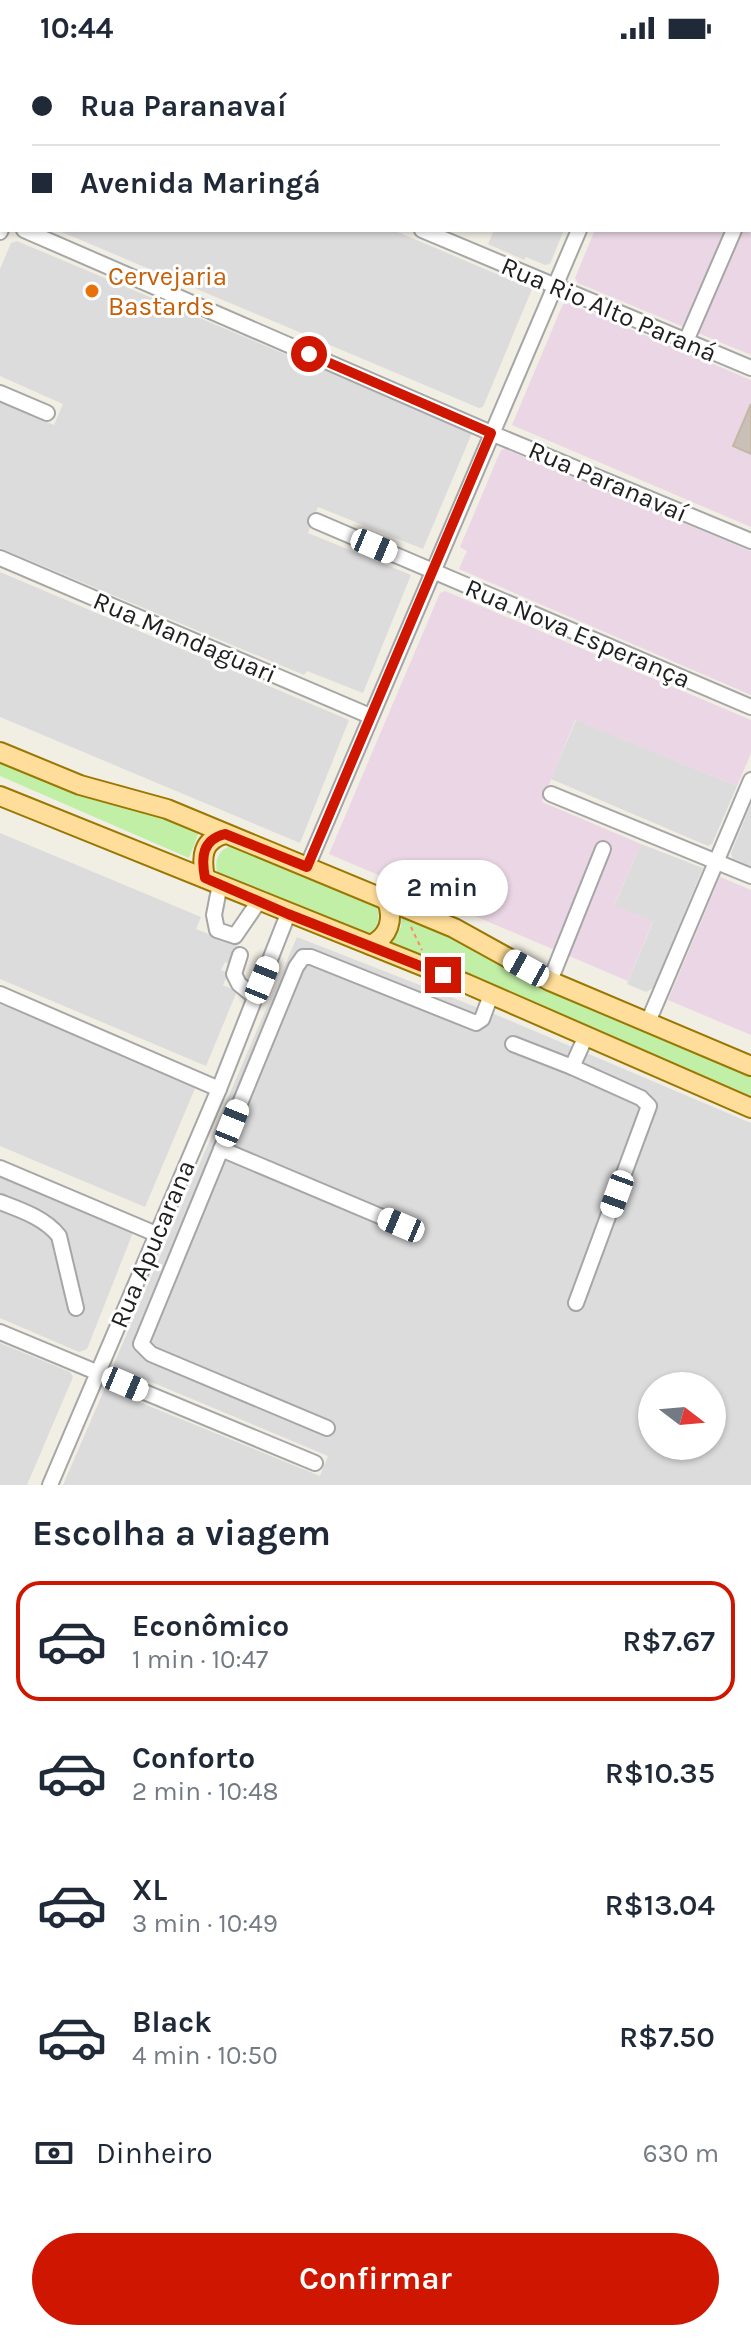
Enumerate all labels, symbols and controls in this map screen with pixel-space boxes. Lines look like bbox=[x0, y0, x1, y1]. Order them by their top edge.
text: 10:44 bbox=[40, 10, 113, 46]
text: Rua Paranavaí bbox=[80, 88, 287, 124]
text: Avenida Maringá bbox=[80, 165, 321, 201]
street label: Rua Rio Alto Paraná bbox=[496, 250, 721, 369]
place label: Cervejaria Bastards bbox=[108, 261, 227, 322]
marker: Cervejaria Bastards bbox=[83, 282, 101, 300]
route start bbox=[291, 336, 327, 372]
street label: Rua Paranavaí bbox=[524, 434, 692, 529]
car bbox=[347, 526, 401, 566]
street label: Rua Nova Esperança bbox=[461, 572, 695, 695]
street label: Rua Mandaguari bbox=[89, 585, 281, 690]
callout: 2 min bbox=[377, 859, 509, 915]
text: 2 min bbox=[407, 872, 477, 903]
car bbox=[499, 946, 553, 990]
car bbox=[242, 953, 282, 1007]
route end bbox=[425, 957, 461, 993]
car bbox=[212, 1096, 252, 1150]
street label: Rua Apucarana bbox=[103, 1156, 202, 1333]
car bbox=[598, 1167, 636, 1221]
car bbox=[374, 1205, 428, 1245]
car bbox=[98, 1364, 152, 1404]
north arrow bbox=[638, 1372, 726, 1460]
map controls bbox=[638, 1372, 726, 1460]
text: Escolha a viagem bbox=[32, 1512, 331, 1554]
icon: car bbox=[36, 1605, 108, 1677]
text: Econômico bbox=[132, 1608, 289, 1644]
text: R$7.67 bbox=[622, 1623, 715, 1659]
text: 1 min · 10:47 bbox=[132, 1644, 268, 1675]
icon: car bbox=[36, 1737, 108, 1809]
text: Conforto bbox=[132, 1740, 255, 1776]
text: R$10.35 bbox=[605, 1755, 715, 1791]
text: 2 min · 10:48 bbox=[132, 1776, 279, 1807]
icon: car bbox=[36, 1869, 108, 1941]
text: XL bbox=[132, 1872, 167, 1908]
text: R$13.04 bbox=[605, 1887, 715, 1923]
text: 3 min · 10:49 bbox=[132, 1908, 278, 1939]
icon: car bbox=[36, 2001, 108, 2073]
text: Black bbox=[132, 2004, 212, 2040]
text: R$7.50 bbox=[619, 2019, 715, 2055]
text: 4 min · 10:50 bbox=[132, 2040, 278, 2071]
icon: cash bbox=[32, 2131, 76, 2175]
text: Dinheiro bbox=[96, 2135, 213, 2171]
text: 630 m bbox=[643, 2138, 719, 2169]
button: Confirmar bbox=[32, 2233, 719, 2325]

